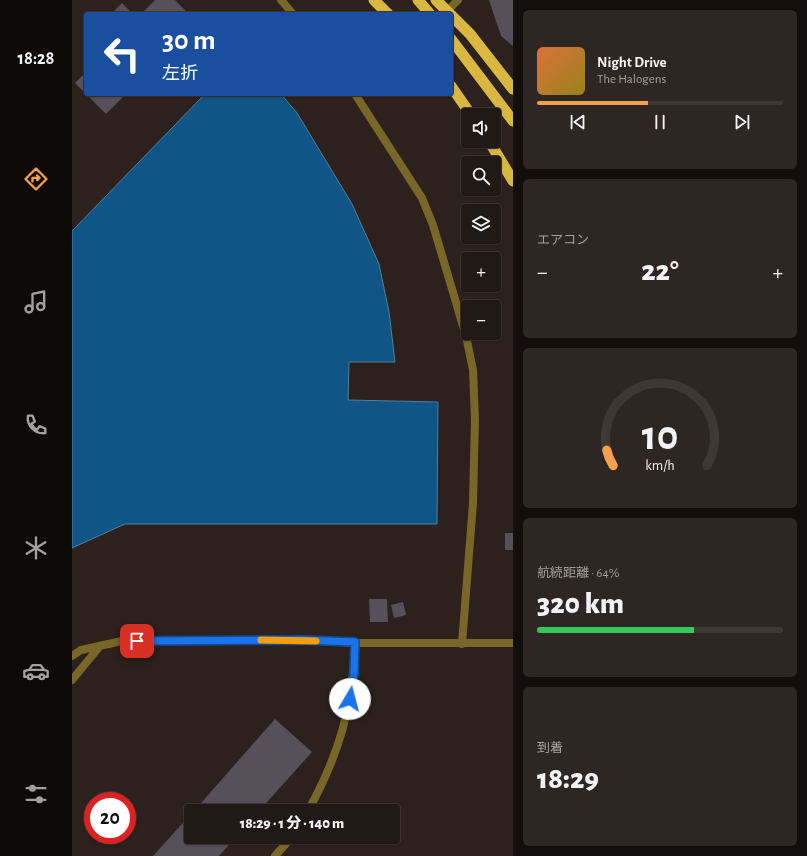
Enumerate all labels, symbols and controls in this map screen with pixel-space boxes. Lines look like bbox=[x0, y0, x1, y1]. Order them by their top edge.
text: 30 m bbox=[162, 27, 215, 55]
icon: left bbox=[96, 28, 148, 80]
text: 18:28 bbox=[18, 50, 54, 68]
text: Night Drive bbox=[597, 55, 667, 70]
text: 左折 bbox=[162, 65, 198, 83]
text: The Halogens bbox=[597, 73, 666, 86]
map controls bbox=[461, 108, 501, 340]
button: sound bbox=[461, 108, 501, 148]
icon: previous bbox=[567, 111, 589, 133]
icon: pause bbox=[649, 111, 671, 133]
icon: next bbox=[731, 111, 753, 133]
button: search bbox=[461, 156, 501, 196]
icon: directions bbox=[22, 165, 50, 193]
button: layers bbox=[461, 204, 501, 244]
text: エアコン bbox=[537, 234, 589, 247]
button: + bbox=[461, 252, 501, 292]
text: 22° bbox=[641, 256, 679, 286]
text: − bbox=[537, 261, 548, 283]
text: + bbox=[772, 261, 783, 283]
icon: music bbox=[22, 288, 50, 316]
button: − bbox=[461, 300, 501, 340]
icon: phone bbox=[22, 411, 50, 439]
text: 10 bbox=[642, 416, 678, 457]
text: km/h bbox=[645, 459, 675, 473]
icon: climate bbox=[22, 534, 50, 562]
text: 航続距離 · 64% bbox=[537, 567, 619, 580]
text: 320 km bbox=[537, 589, 624, 619]
pin bbox=[120, 624, 154, 658]
icon: arrive bbox=[126, 630, 148, 652]
icon: car bbox=[22, 657, 50, 685]
position arrow bbox=[329, 678, 371, 720]
text: 到着 bbox=[537, 742, 563, 755]
text: 18:29 bbox=[537, 764, 599, 794]
icon: filters bbox=[22, 780, 50, 808]
speed limit sign: 20 bbox=[84, 792, 136, 844]
text: 18:29 · 1 分 · 140 m bbox=[240, 816, 344, 831]

